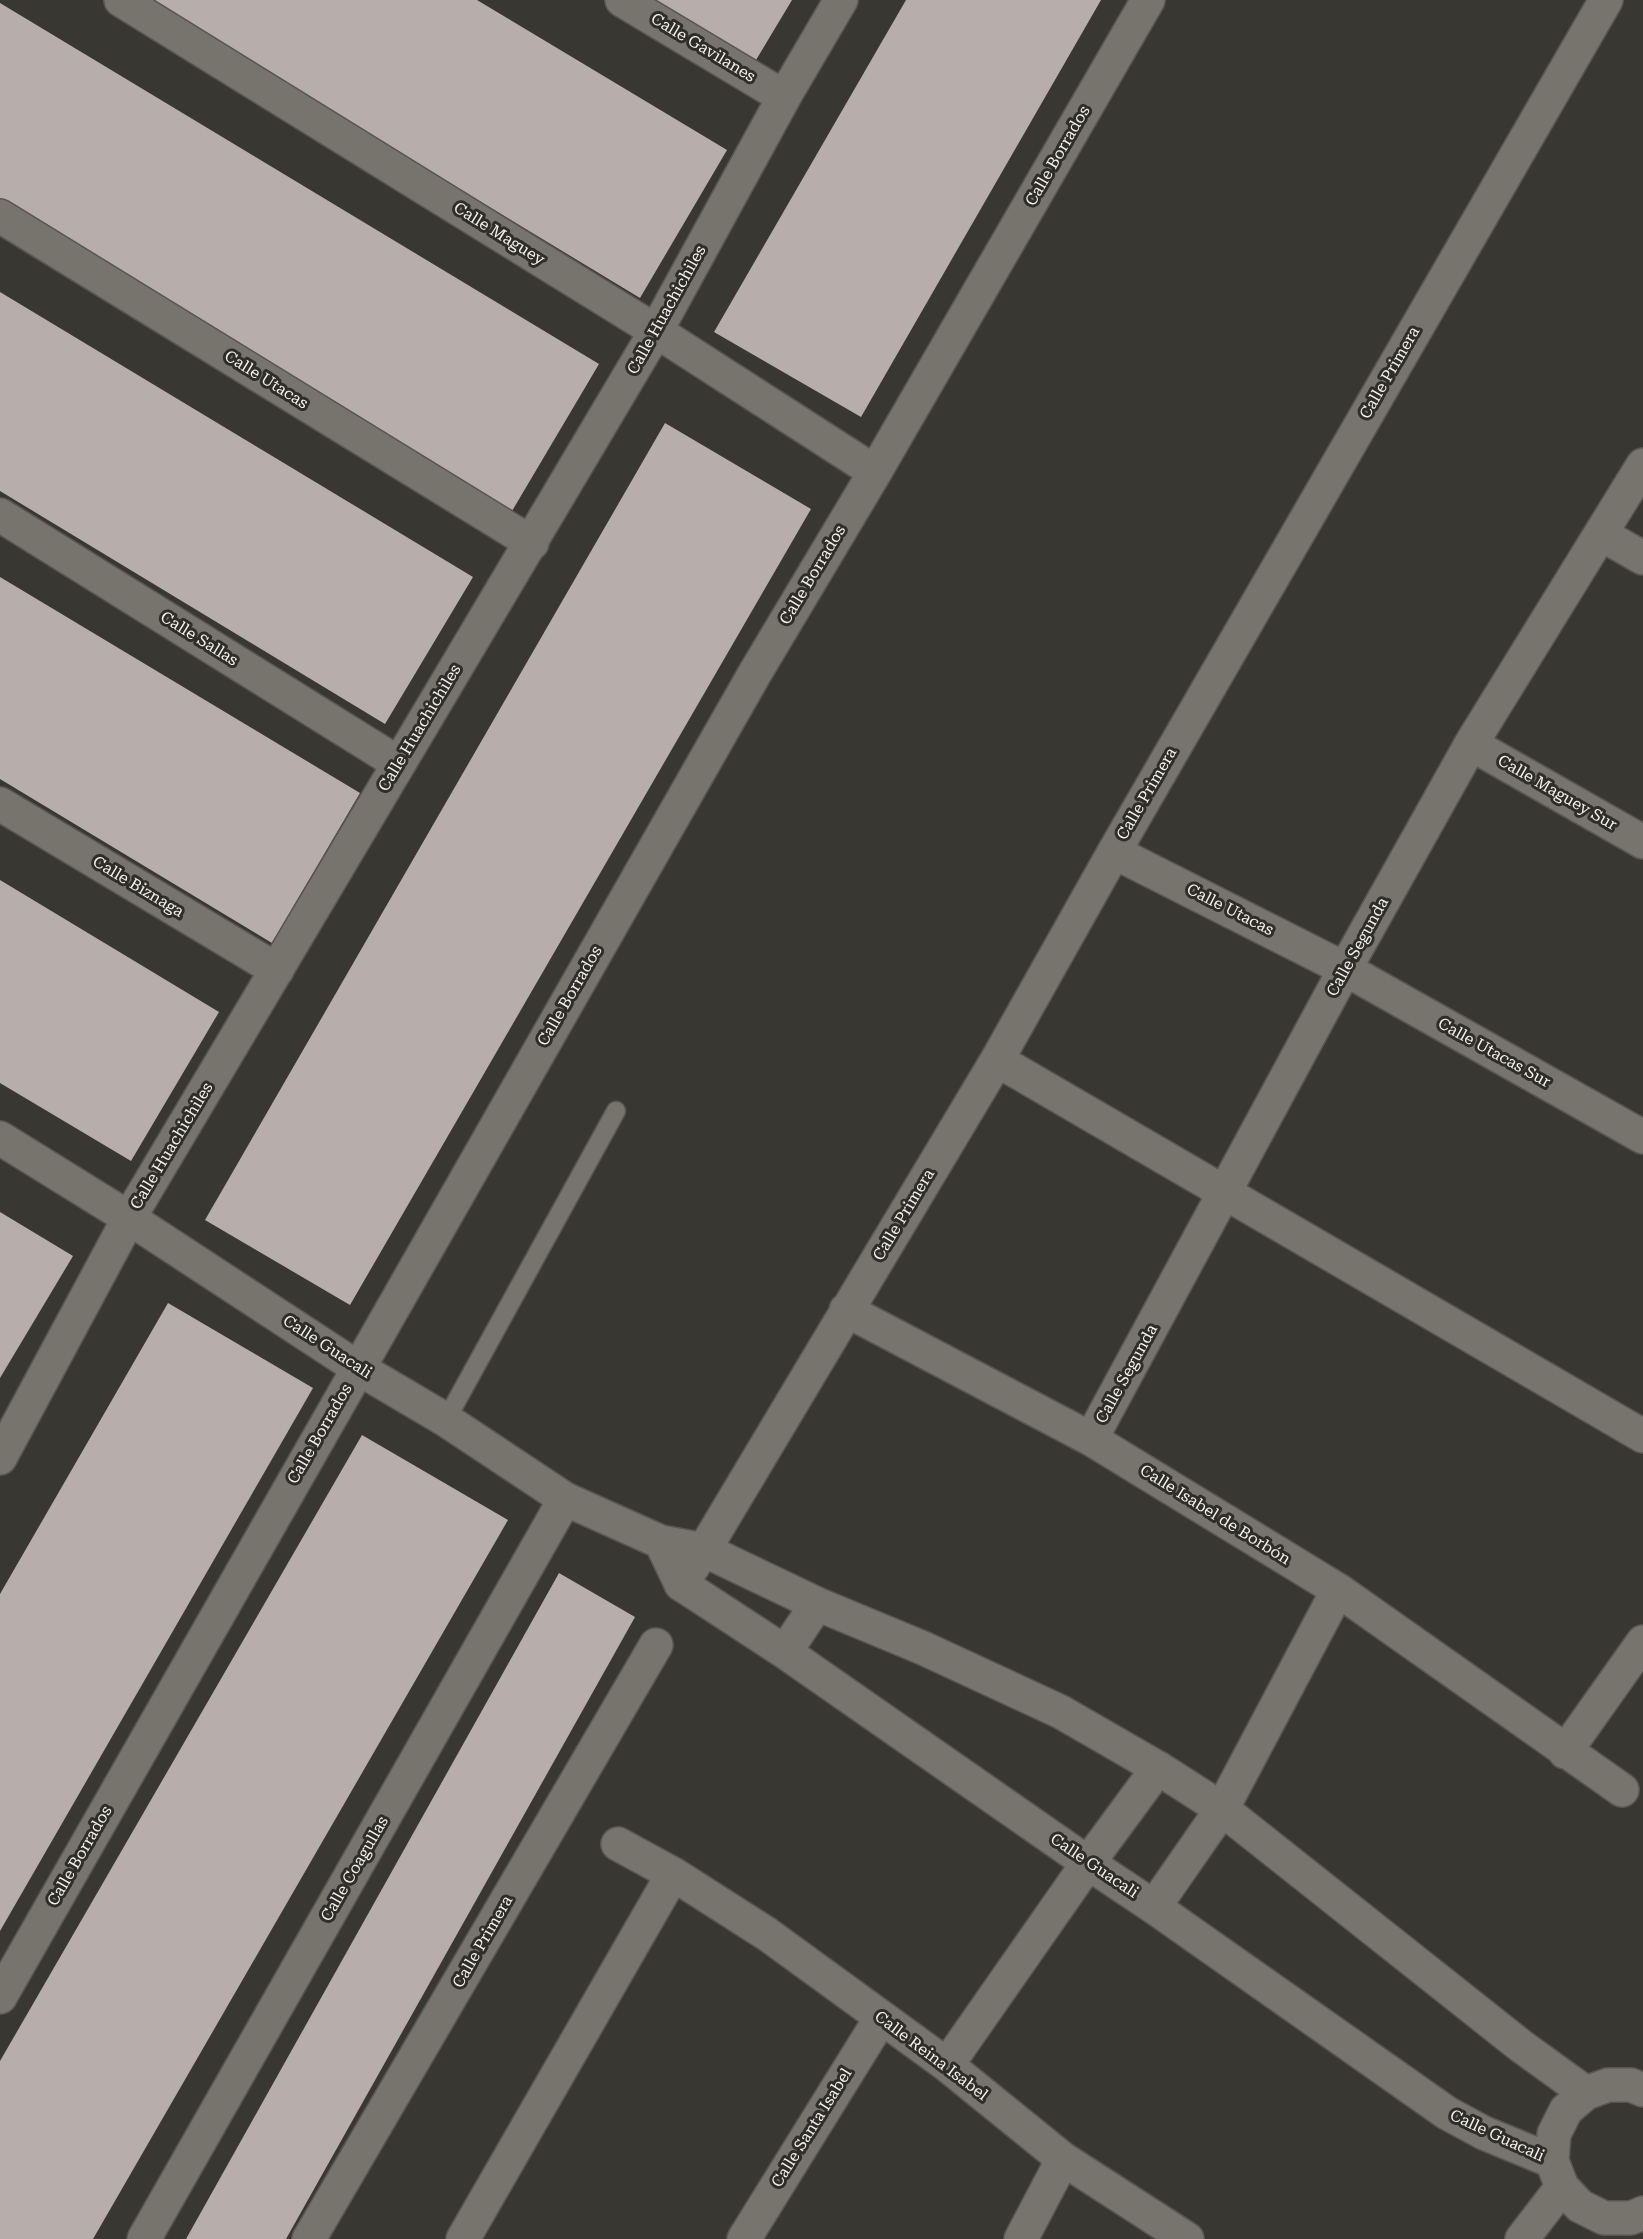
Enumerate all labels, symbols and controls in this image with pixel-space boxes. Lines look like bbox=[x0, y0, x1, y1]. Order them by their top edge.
street label: Calle Gavilanes bbox=[647, 9, 759, 87]
street label: Calle Borrados bbox=[1022, 102, 1094, 210]
street label: Calle Maguey bbox=[450, 198, 548, 270]
street label: Calle Huachichiles bbox=[624, 242, 710, 378]
street label: Calle Primera bbox=[1356, 323, 1424, 423]
street label: Calle Utacas bbox=[221, 347, 311, 413]
street label: Calle Borrados bbox=[776, 522, 850, 628]
street label: Calle Sallas bbox=[157, 608, 241, 670]
street label: Calle Huachichiles bbox=[375, 661, 465, 795]
street label: Calle Primera bbox=[1113, 744, 1181, 844]
street label: Calle Maguey Sur bbox=[1494, 751, 1620, 835]
street label: Calle Biznaga bbox=[89, 852, 187, 922]
street label: Calle Utacas bbox=[1183, 880, 1277, 940]
street label: Calle Segunda bbox=[1323, 894, 1393, 1000]
street label: Calle Borrados bbox=[534, 942, 606, 1050]
street label: Calle Utacas Sur bbox=[1434, 1014, 1554, 1092]
street label: Calle Huachichiles bbox=[127, 1079, 217, 1213]
street label: Calle Primera bbox=[869, 1166, 939, 1264]
street label: Calle Guacali bbox=[279, 1311, 375, 1383]
street label: Calle Segunda bbox=[1092, 1321, 1162, 1427]
street label: Calle Borrados bbox=[284, 1380, 356, 1488]
street label: Calle Isabel de Borbón bbox=[1136, 1461, 1294, 1569]
street label: Calle Borrados bbox=[44, 1802, 116, 1910]
street label: Calle Coagullas bbox=[317, 1813, 393, 1925]
street label: Calle Guacali bbox=[1046, 1830, 1142, 1902]
street label: Calle Primera bbox=[449, 1892, 517, 1992]
street label: Calle Reina Isabel bbox=[871, 2007, 991, 2105]
street label: Calle Santa Isabel bbox=[768, 2065, 856, 2191]
street label: Calle Guacali bbox=[1447, 2106, 1547, 2166]

